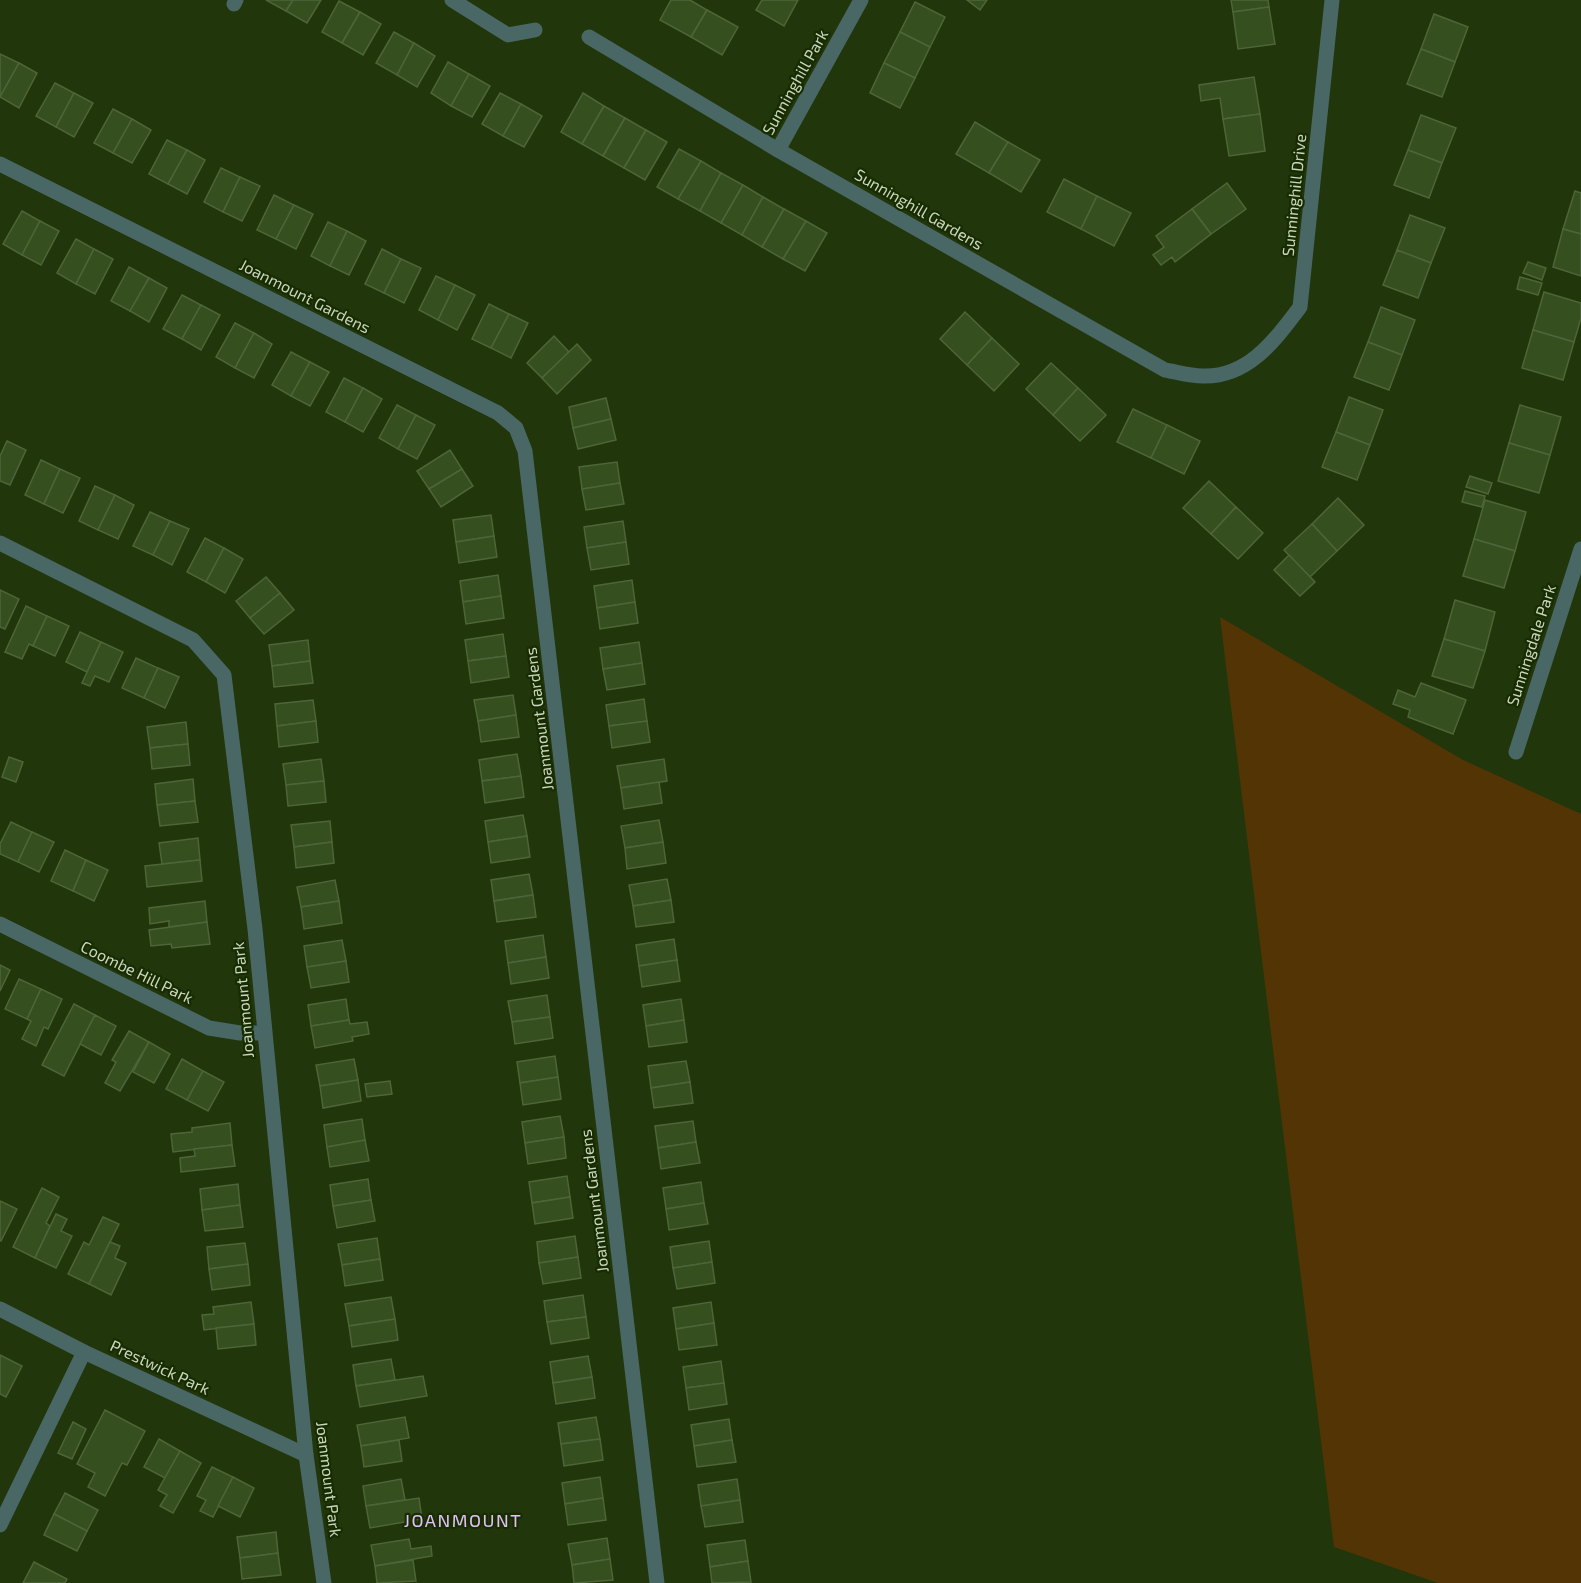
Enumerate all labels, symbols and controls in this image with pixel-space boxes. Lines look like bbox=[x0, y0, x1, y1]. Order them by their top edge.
street label: Sunninghill Park bbox=[758, 26, 831, 138]
street label: Sunninghill Drive bbox=[1278, 133, 1309, 257]
street label: Sunninghill Gardens bbox=[852, 164, 987, 253]
street label: Joanmount Gardens bbox=[237, 254, 374, 337]
street label: Sunningdale Park bbox=[1502, 582, 1559, 708]
street label: Joanmount Gardens bbox=[520, 646, 557, 792]
street label: Coombe Hill Park bbox=[78, 936, 196, 1007]
street label: Joanmount Park bbox=[228, 941, 257, 1059]
street label: Joanmount Gardens bbox=[575, 1128, 612, 1274]
street label: Prestwick Park bbox=[107, 1335, 213, 1398]
street label: Joanmount Park bbox=[313, 1420, 346, 1538]
district label: JOANMOUNT bbox=[404, 1509, 522, 1531]

